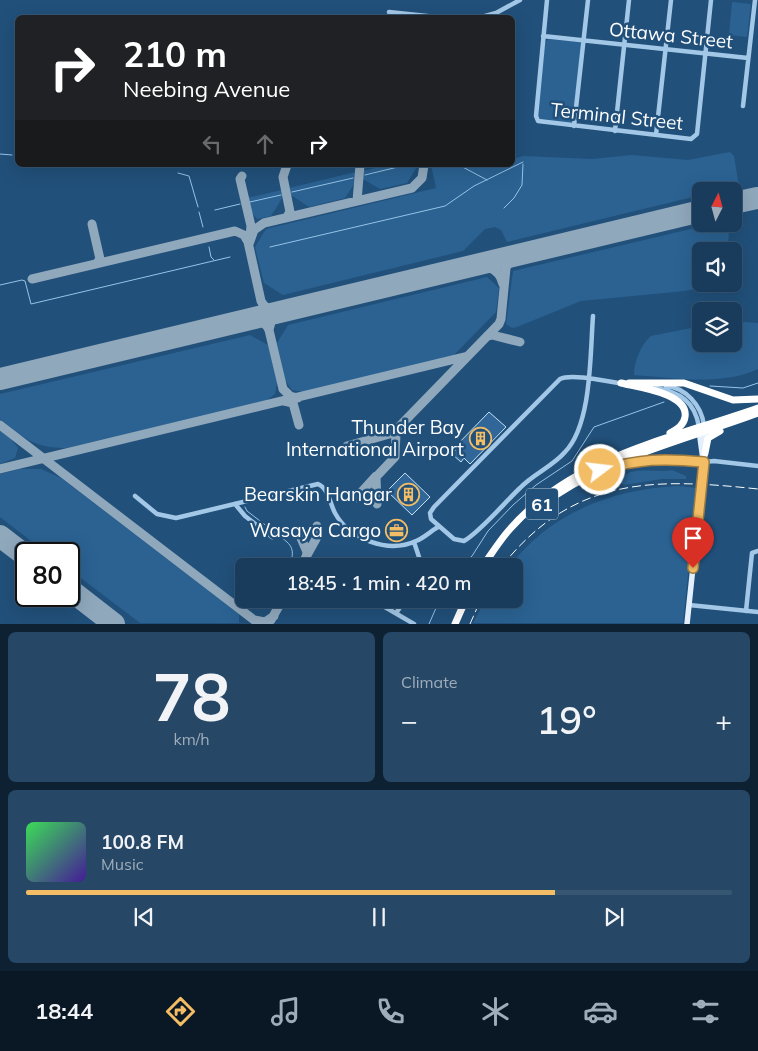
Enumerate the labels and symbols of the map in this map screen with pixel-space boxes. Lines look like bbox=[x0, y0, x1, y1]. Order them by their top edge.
street label: Ottawa Street bbox=[608, 17, 734, 53]
street label: Terminal Street bbox=[550, 97, 685, 135]
north arrow bbox=[692, 182, 742, 232]
place label: Thunder Bay International Airport bbox=[286, 415, 464, 461]
building icon: Thunder Bay International Airport bbox=[468, 426, 492, 450]
position arrow bbox=[573, 443, 625, 495]
place label: Bearskin Hangar bbox=[244, 482, 392, 506]
building icon: Bearskin Hangar bbox=[396, 482, 420, 506]
road number: 61 bbox=[526, 488, 558, 520]
pin bbox=[672, 517, 714, 568]
place label: Wasaya Cargo bbox=[249, 518, 381, 542]
office icon: Wasaya Cargo bbox=[385, 518, 409, 542]
speed limit sign: 80 bbox=[15, 542, 80, 607]

